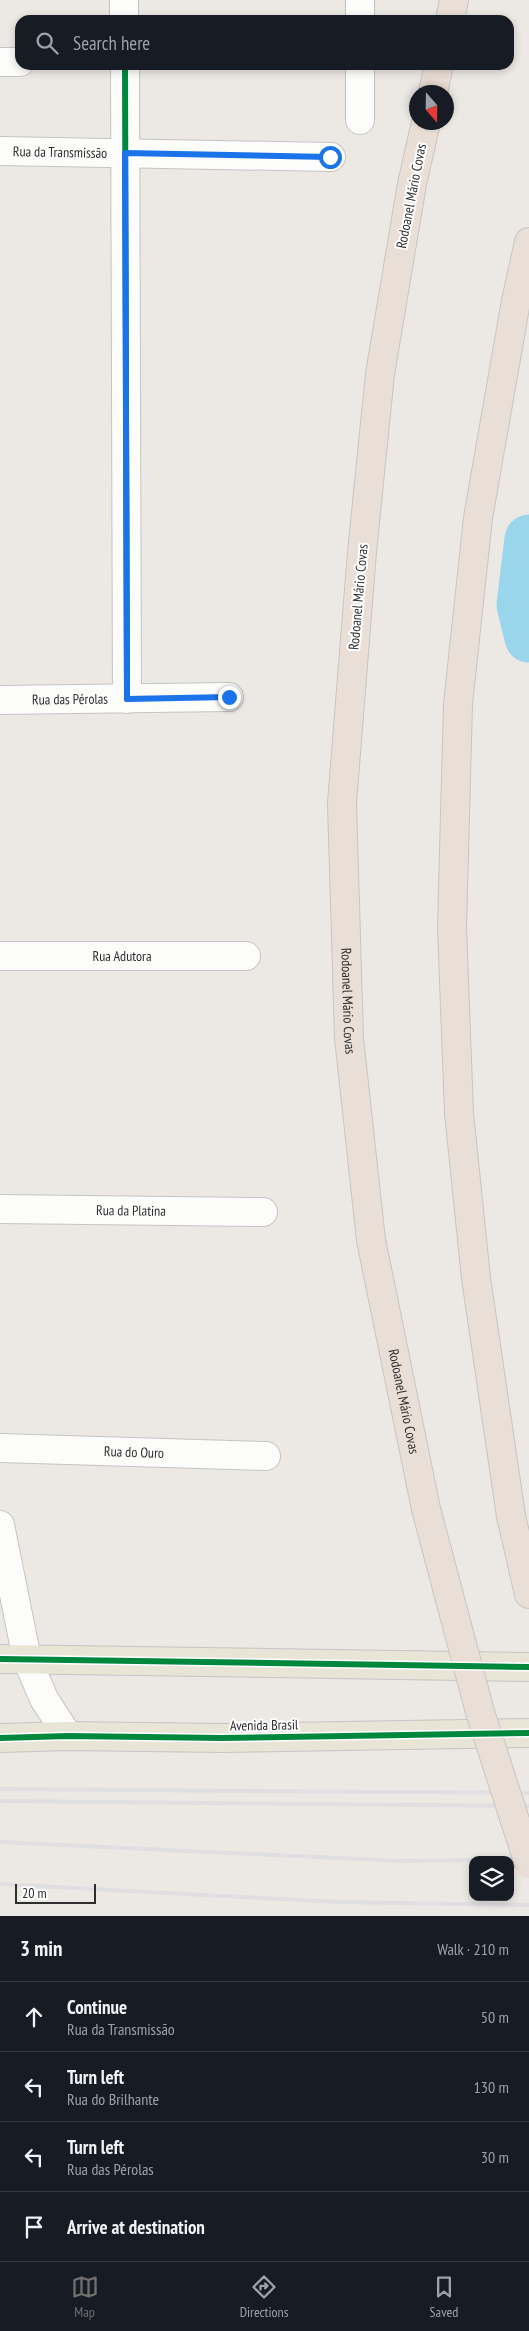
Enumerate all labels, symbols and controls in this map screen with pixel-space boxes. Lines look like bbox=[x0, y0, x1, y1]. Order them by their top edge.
search box bbox=[15, 15, 514, 70]
icon: search bbox=[33, 29, 61, 57]
text: Search here bbox=[73, 31, 150, 55]
north arrow bbox=[409, 85, 454, 130]
street label: Rua da Transmissão bbox=[13, 142, 107, 162]
street label: Rodoanel Mário Covas bbox=[392, 142, 430, 250]
route start bbox=[319, 146, 342, 169]
street label: Rodoanel Mário Covas bbox=[344, 543, 372, 651]
route end bbox=[218, 686, 241, 709]
street label: Rua das Pérolas bbox=[32, 690, 108, 709]
street label: Rua Adutora bbox=[92, 947, 152, 965]
street label: Rodoanel Mário Covas bbox=[337, 948, 360, 1055]
street label: Rua da Platina bbox=[96, 1201, 166, 1220]
street label: Rodoanel Mário Covas bbox=[385, 1348, 424, 1456]
street label: Rua do Ouro bbox=[104, 1442, 164, 1462]
street label: Avenida Brasil bbox=[230, 1715, 299, 1735]
map controls bbox=[469, 1856, 514, 1901]
button: layers bbox=[469, 1856, 514, 1901]
scale bar bbox=[15, 1881, 96, 1904]
text: 20 m bbox=[22, 1884, 47, 1902]
text: 3 min bbox=[20, 1935, 62, 1962]
text: Walk · 210 m bbox=[437, 1939, 509, 1959]
text: Continue bbox=[67, 1995, 127, 2019]
icon: ahead bbox=[20, 2003, 48, 2031]
text: 50 m bbox=[481, 2007, 509, 2027]
text: Rua da Transmissão bbox=[67, 2019, 175, 2039]
text: Turn left bbox=[67, 2065, 124, 2089]
icon: left bbox=[20, 2073, 48, 2101]
text: 130 m bbox=[474, 2077, 509, 2097]
text: Rua do Brilhante bbox=[67, 2089, 159, 2109]
text: Turn left bbox=[67, 2135, 124, 2159]
icon: left bbox=[20, 2143, 48, 2171]
text: 30 m bbox=[481, 2147, 509, 2167]
text: Rua das Pérolas bbox=[67, 2159, 154, 2179]
icon: arrive bbox=[20, 2213, 48, 2241]
text: Arrive at destination bbox=[67, 2215, 205, 2239]
tab: Map bbox=[71, 2273, 99, 2321]
tab: Directions bbox=[240, 2273, 288, 2321]
tab: Saved bbox=[430, 2273, 458, 2321]

